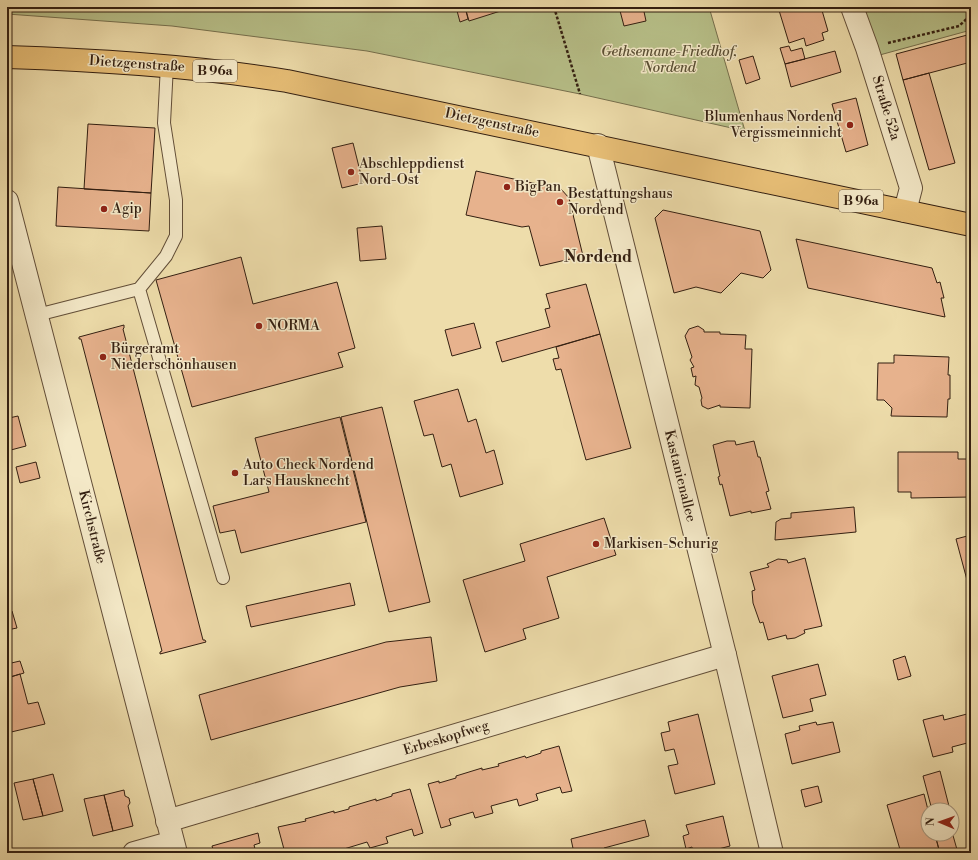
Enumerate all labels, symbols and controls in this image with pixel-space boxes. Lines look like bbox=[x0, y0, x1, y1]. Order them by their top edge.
park label: Gethsemane-Friedhof, Nordend bbox=[601, 43, 738, 77]
street label: Dietzgenstraße bbox=[89, 52, 185, 76]
road number: B 96a bbox=[193, 60, 237, 82]
street label: Straße 52a bbox=[868, 73, 905, 143]
street label: Dietzgenstraße bbox=[443, 104, 541, 142]
place label: Blumenhaus Nordend Vergissmeinnicht bbox=[704, 108, 842, 142]
marker: Blumenhaus Nordend Vergissmeinnicht bbox=[845, 120, 855, 130]
place label: Abschleppdienst Nord-Ost bbox=[358, 155, 464, 189]
marker: Abschleppdienst Nord-Ost bbox=[346, 167, 356, 177]
place label: BigPan bbox=[514, 178, 562, 196]
marker: BigPan bbox=[502, 182, 512, 192]
place label: Bestattungshaus Nordend bbox=[567, 185, 673, 219]
road number: B 96a bbox=[839, 190, 883, 212]
marker: Bestattungshaus Nordend bbox=[555, 197, 565, 207]
place label: Agip bbox=[111, 200, 142, 218]
marker: Agip bbox=[99, 204, 109, 214]
district label: Nordend bbox=[564, 247, 632, 267]
place label: NORMA bbox=[267, 317, 320, 335]
marker: NORMA bbox=[254, 321, 264, 331]
place label: Bürgeramt Niederschönhausen bbox=[110, 340, 237, 374]
marker: Bürgeramt Niederschönhausen bbox=[98, 352, 108, 362]
street label: Kastanienallee bbox=[660, 428, 700, 524]
place label: Auto Check Nordend Lars Hausknecht bbox=[242, 456, 374, 490]
marker: Auto Check Nordend Lars Hausknecht bbox=[230, 468, 240, 478]
street label: Kirchstraße bbox=[74, 488, 110, 566]
place label: Markisen-Schurig bbox=[604, 535, 719, 553]
marker: Markisen-Schurig bbox=[591, 539, 601, 549]
street label: Erbeskopfweg bbox=[401, 716, 492, 760]
north arrow bbox=[920, 802, 960, 842]
text: N bbox=[924, 817, 938, 826]

